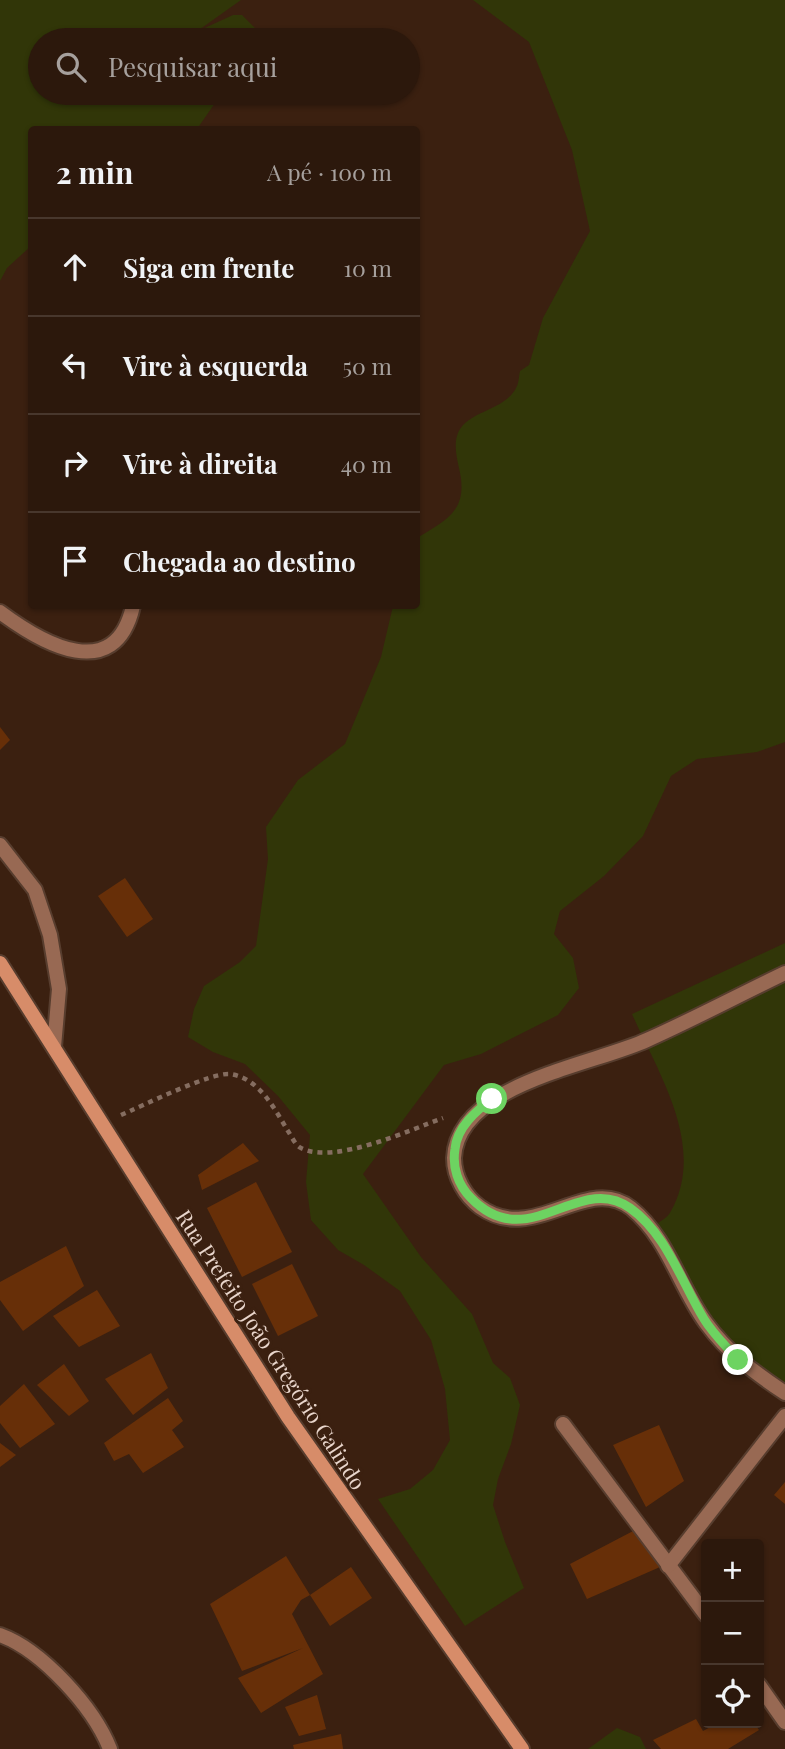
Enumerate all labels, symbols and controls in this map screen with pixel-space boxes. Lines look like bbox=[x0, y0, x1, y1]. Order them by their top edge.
search box bbox=[28, 28, 420, 105]
icon: search bbox=[52, 48, 90, 86]
text: Pesquisar aqui bbox=[108, 49, 277, 84]
text: 2 min bbox=[56, 152, 133, 192]
text: A pé · 100 m bbox=[267, 156, 392, 187]
icon: ahead bbox=[56, 248, 94, 286]
text: Siga em frente bbox=[123, 250, 294, 285]
text: 10 m bbox=[344, 252, 392, 283]
icon: left bbox=[56, 346, 94, 384]
text: Vire à esquerda bbox=[123, 348, 308, 383]
text: 50 m bbox=[343, 350, 392, 381]
icon: right bbox=[56, 444, 94, 482]
text: Vire à direita bbox=[123, 446, 278, 481]
text: 40 m bbox=[341, 448, 392, 479]
icon: arrive bbox=[56, 542, 94, 580]
text: Chegada ao destino bbox=[123, 544, 356, 579]
route start bbox=[476, 1083, 507, 1114]
street label: Rua Prefeito João Gregório Galindo bbox=[171, 1204, 373, 1494]
route end bbox=[722, 1344, 753, 1375]
map controls bbox=[701, 1539, 764, 1728]
button: + bbox=[701, 1539, 764, 1602]
button: − bbox=[701, 1602, 764, 1665]
button: locate bbox=[701, 1665, 764, 1728]

